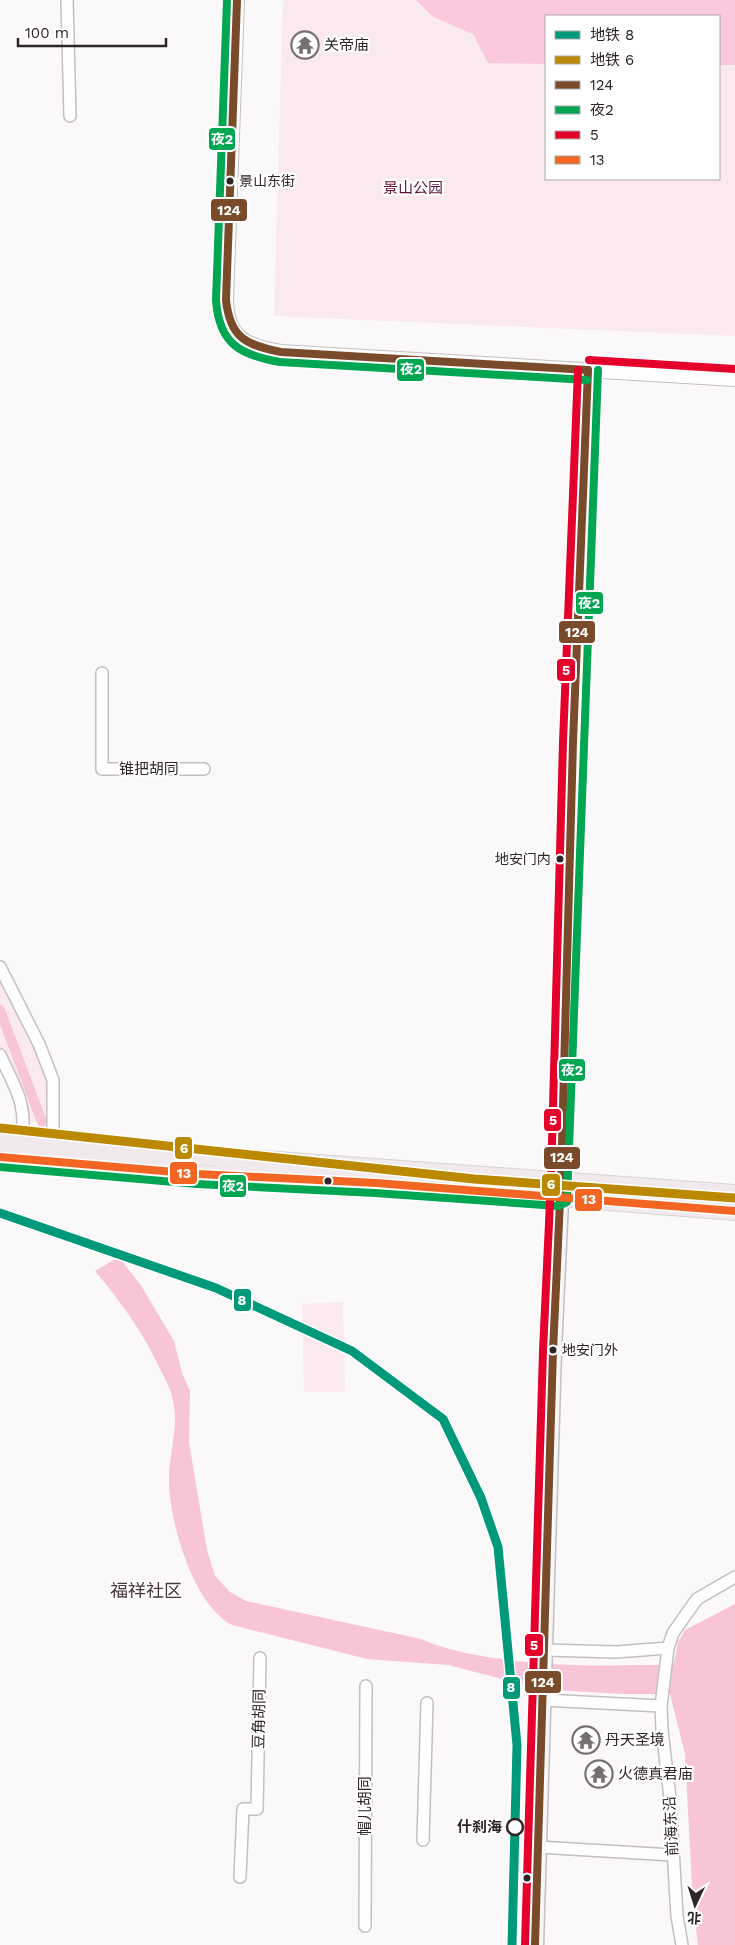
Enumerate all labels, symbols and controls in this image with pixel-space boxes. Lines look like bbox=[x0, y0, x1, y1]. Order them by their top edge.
scale bar bbox=[18, 15, 165, 47]
legend bbox=[545, 15, 720, 180]
text: 100 m bbox=[25, 24, 69, 42]
text: 地铁 8 bbox=[590, 26, 634, 44]
temple icon: 关帝庙 bbox=[290, 30, 320, 60]
place label: 关帝庙 bbox=[324, 36, 369, 54]
text: 地铁 6 bbox=[590, 51, 634, 69]
text: 124 bbox=[590, 76, 613, 94]
text: 夜2 bbox=[590, 101, 614, 119]
text: 5 bbox=[590, 126, 599, 144]
line badge: 夜2 bbox=[208, 127, 236, 151]
text: 夜2 bbox=[211, 131, 233, 147]
text: 13 bbox=[590, 151, 605, 169]
place label: 景山东街 bbox=[239, 173, 295, 189]
marker: 景山东街 bbox=[225, 176, 235, 186]
park label: 景山公园 bbox=[383, 179, 443, 197]
line badge: 124 bbox=[210, 198, 248, 222]
text: 124 bbox=[217, 202, 241, 218]
line badge: 夜2 bbox=[396, 358, 425, 382]
text: 夜2 bbox=[400, 361, 422, 377]
line badge: 夜2 bbox=[575, 591, 604, 615]
text: 夜2 bbox=[578, 595, 600, 611]
line badge: 124 bbox=[558, 620, 596, 644]
text: 124 bbox=[565, 624, 589, 640]
line badge: 5 bbox=[556, 658, 576, 682]
text: 5 bbox=[562, 662, 570, 678]
street label: 锥把胡同 bbox=[119, 760, 179, 778]
place label: 地安门内 bbox=[495, 851, 551, 867]
marker: 地安门内 bbox=[555, 854, 565, 864]
line badge: 夜2 bbox=[558, 1058, 586, 1082]
text: 夜2 bbox=[561, 1062, 583, 1078]
line badge: 5 bbox=[543, 1108, 562, 1132]
text: 5 bbox=[549, 1112, 557, 1128]
line badge: 6 bbox=[174, 1136, 193, 1160]
text: 6 bbox=[180, 1140, 189, 1156]
line badge: 124 bbox=[543, 1146, 581, 1170]
text: 124 bbox=[550, 1149, 574, 1165]
line badge: 13 bbox=[169, 1161, 198, 1185]
text: 13 bbox=[177, 1165, 191, 1181]
line badge: 6 bbox=[541, 1173, 561, 1197]
line badge: 夜2 bbox=[219, 1174, 247, 1198]
unlabelled marker bbox=[323, 1176, 333, 1186]
text: 6 bbox=[547, 1176, 556, 1192]
text: 夜2 bbox=[222, 1178, 244, 1194]
line badge: 13 bbox=[574, 1188, 603, 1212]
text: 13 bbox=[582, 1191, 596, 1207]
line badge: 8 bbox=[233, 1288, 252, 1312]
text: 8 bbox=[238, 1292, 247, 1308]
place label: 地安门外 bbox=[562, 1342, 618, 1358]
marker: 地安门外 bbox=[548, 1345, 558, 1355]
district label: 福祥社区 bbox=[110, 1580, 182, 1601]
line badge: 5 bbox=[524, 1633, 544, 1657]
text: 5 bbox=[530, 1637, 538, 1653]
line badge: 124 bbox=[524, 1670, 562, 1694]
text: 124 bbox=[531, 1674, 555, 1690]
line badge: 8 bbox=[502, 1676, 521, 1700]
text: 8 bbox=[507, 1679, 516, 1695]
street label: 豆角胡同 bbox=[249, 1689, 269, 1749]
temple icon: 丹天圣境 bbox=[571, 1725, 601, 1755]
place label: 丹天圣境 bbox=[605, 1731, 665, 1749]
temple icon: 火德真君庙 bbox=[584, 1759, 614, 1789]
place label: 火德真君庙 bbox=[618, 1765, 693, 1783]
street label: 帽儿胡同 bbox=[356, 1776, 374, 1836]
street label: 前海东沿 bbox=[660, 1796, 682, 1856]
place label: 什刹海 bbox=[457, 1818, 502, 1836]
marker: 什刹海 bbox=[506, 1818, 524, 1836]
unlabelled marker bbox=[522, 1873, 532, 1883]
north arrow bbox=[670, 1880, 720, 1930]
text: 北 bbox=[687, 1909, 702, 1926]

